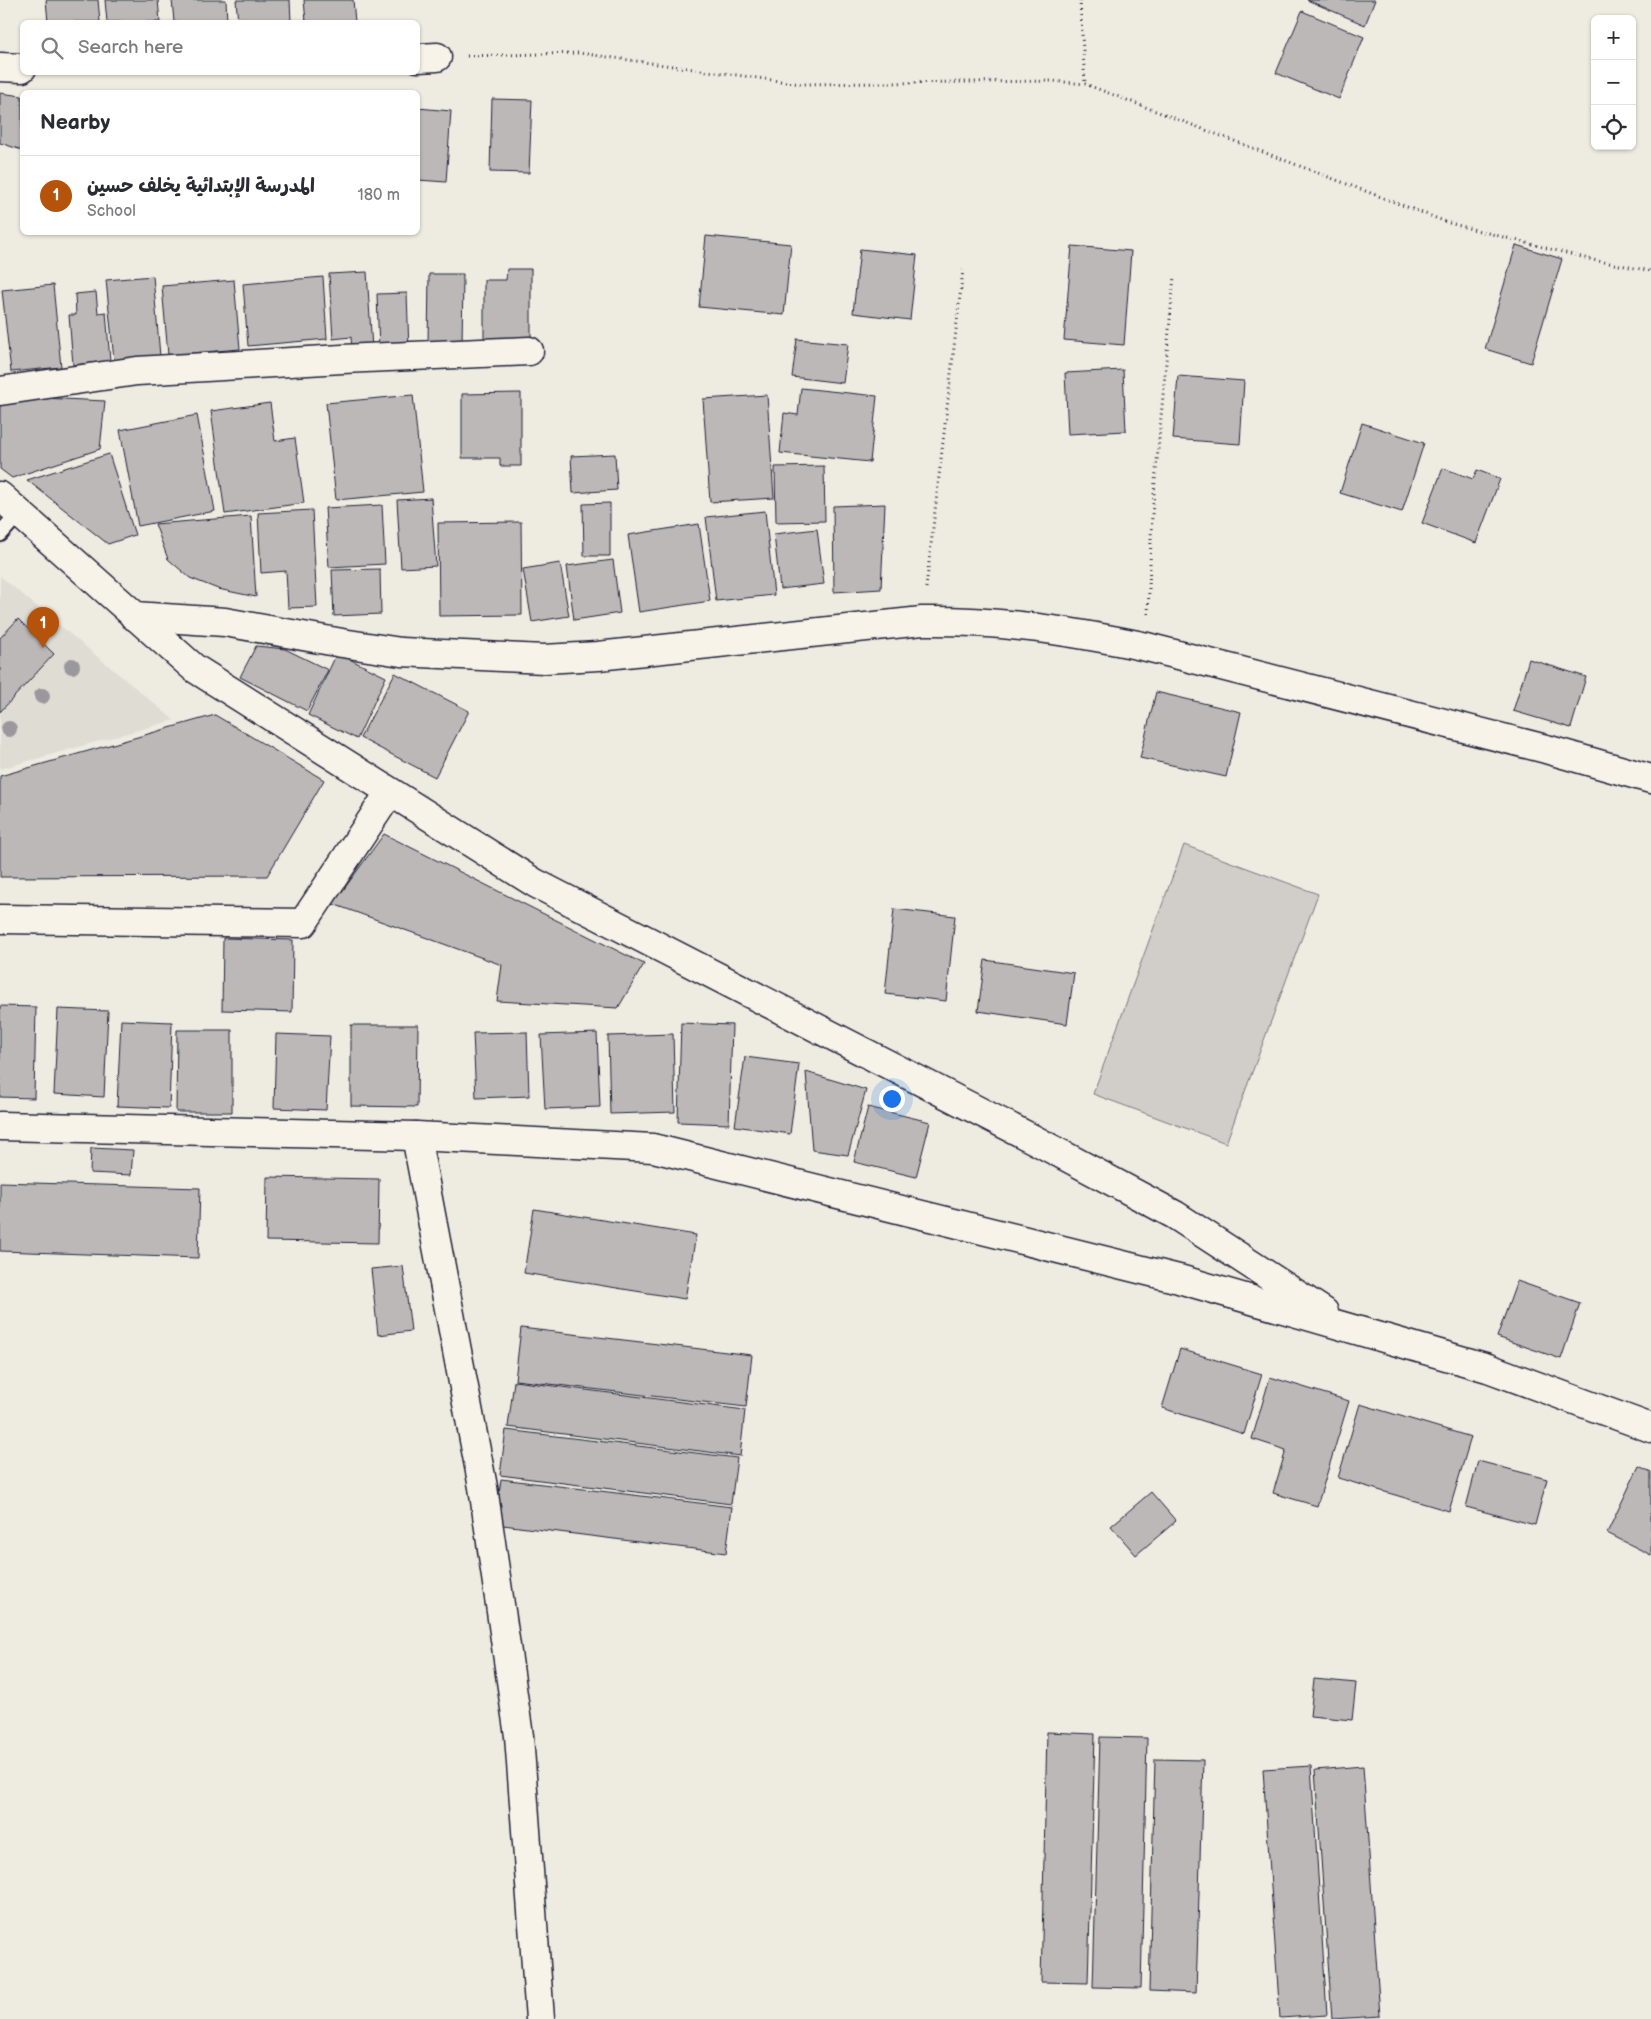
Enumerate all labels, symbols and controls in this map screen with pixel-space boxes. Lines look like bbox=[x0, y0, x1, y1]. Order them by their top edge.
map controls bbox=[1591, 15, 1636, 150]
button: + bbox=[1591, 15, 1636, 60]
search box bbox=[20, 20, 420, 75]
icon: search bbox=[38, 34, 66, 62]
text: Search here bbox=[78, 36, 183, 59]
button: − bbox=[1591, 60, 1636, 105]
button: locate bbox=[1591, 105, 1636, 150]
text: Nearby bbox=[40, 110, 110, 135]
text: المدرسة الإبتدائية يخلف حسين bbox=[87, 175, 315, 198]
text: 1 bbox=[53, 186, 59, 205]
text: 180 m bbox=[358, 186, 400, 205]
text: School bbox=[87, 202, 136, 221]
pin: 1 bbox=[27, 607, 59, 648]
your location bbox=[879, 1086, 905, 1112]

